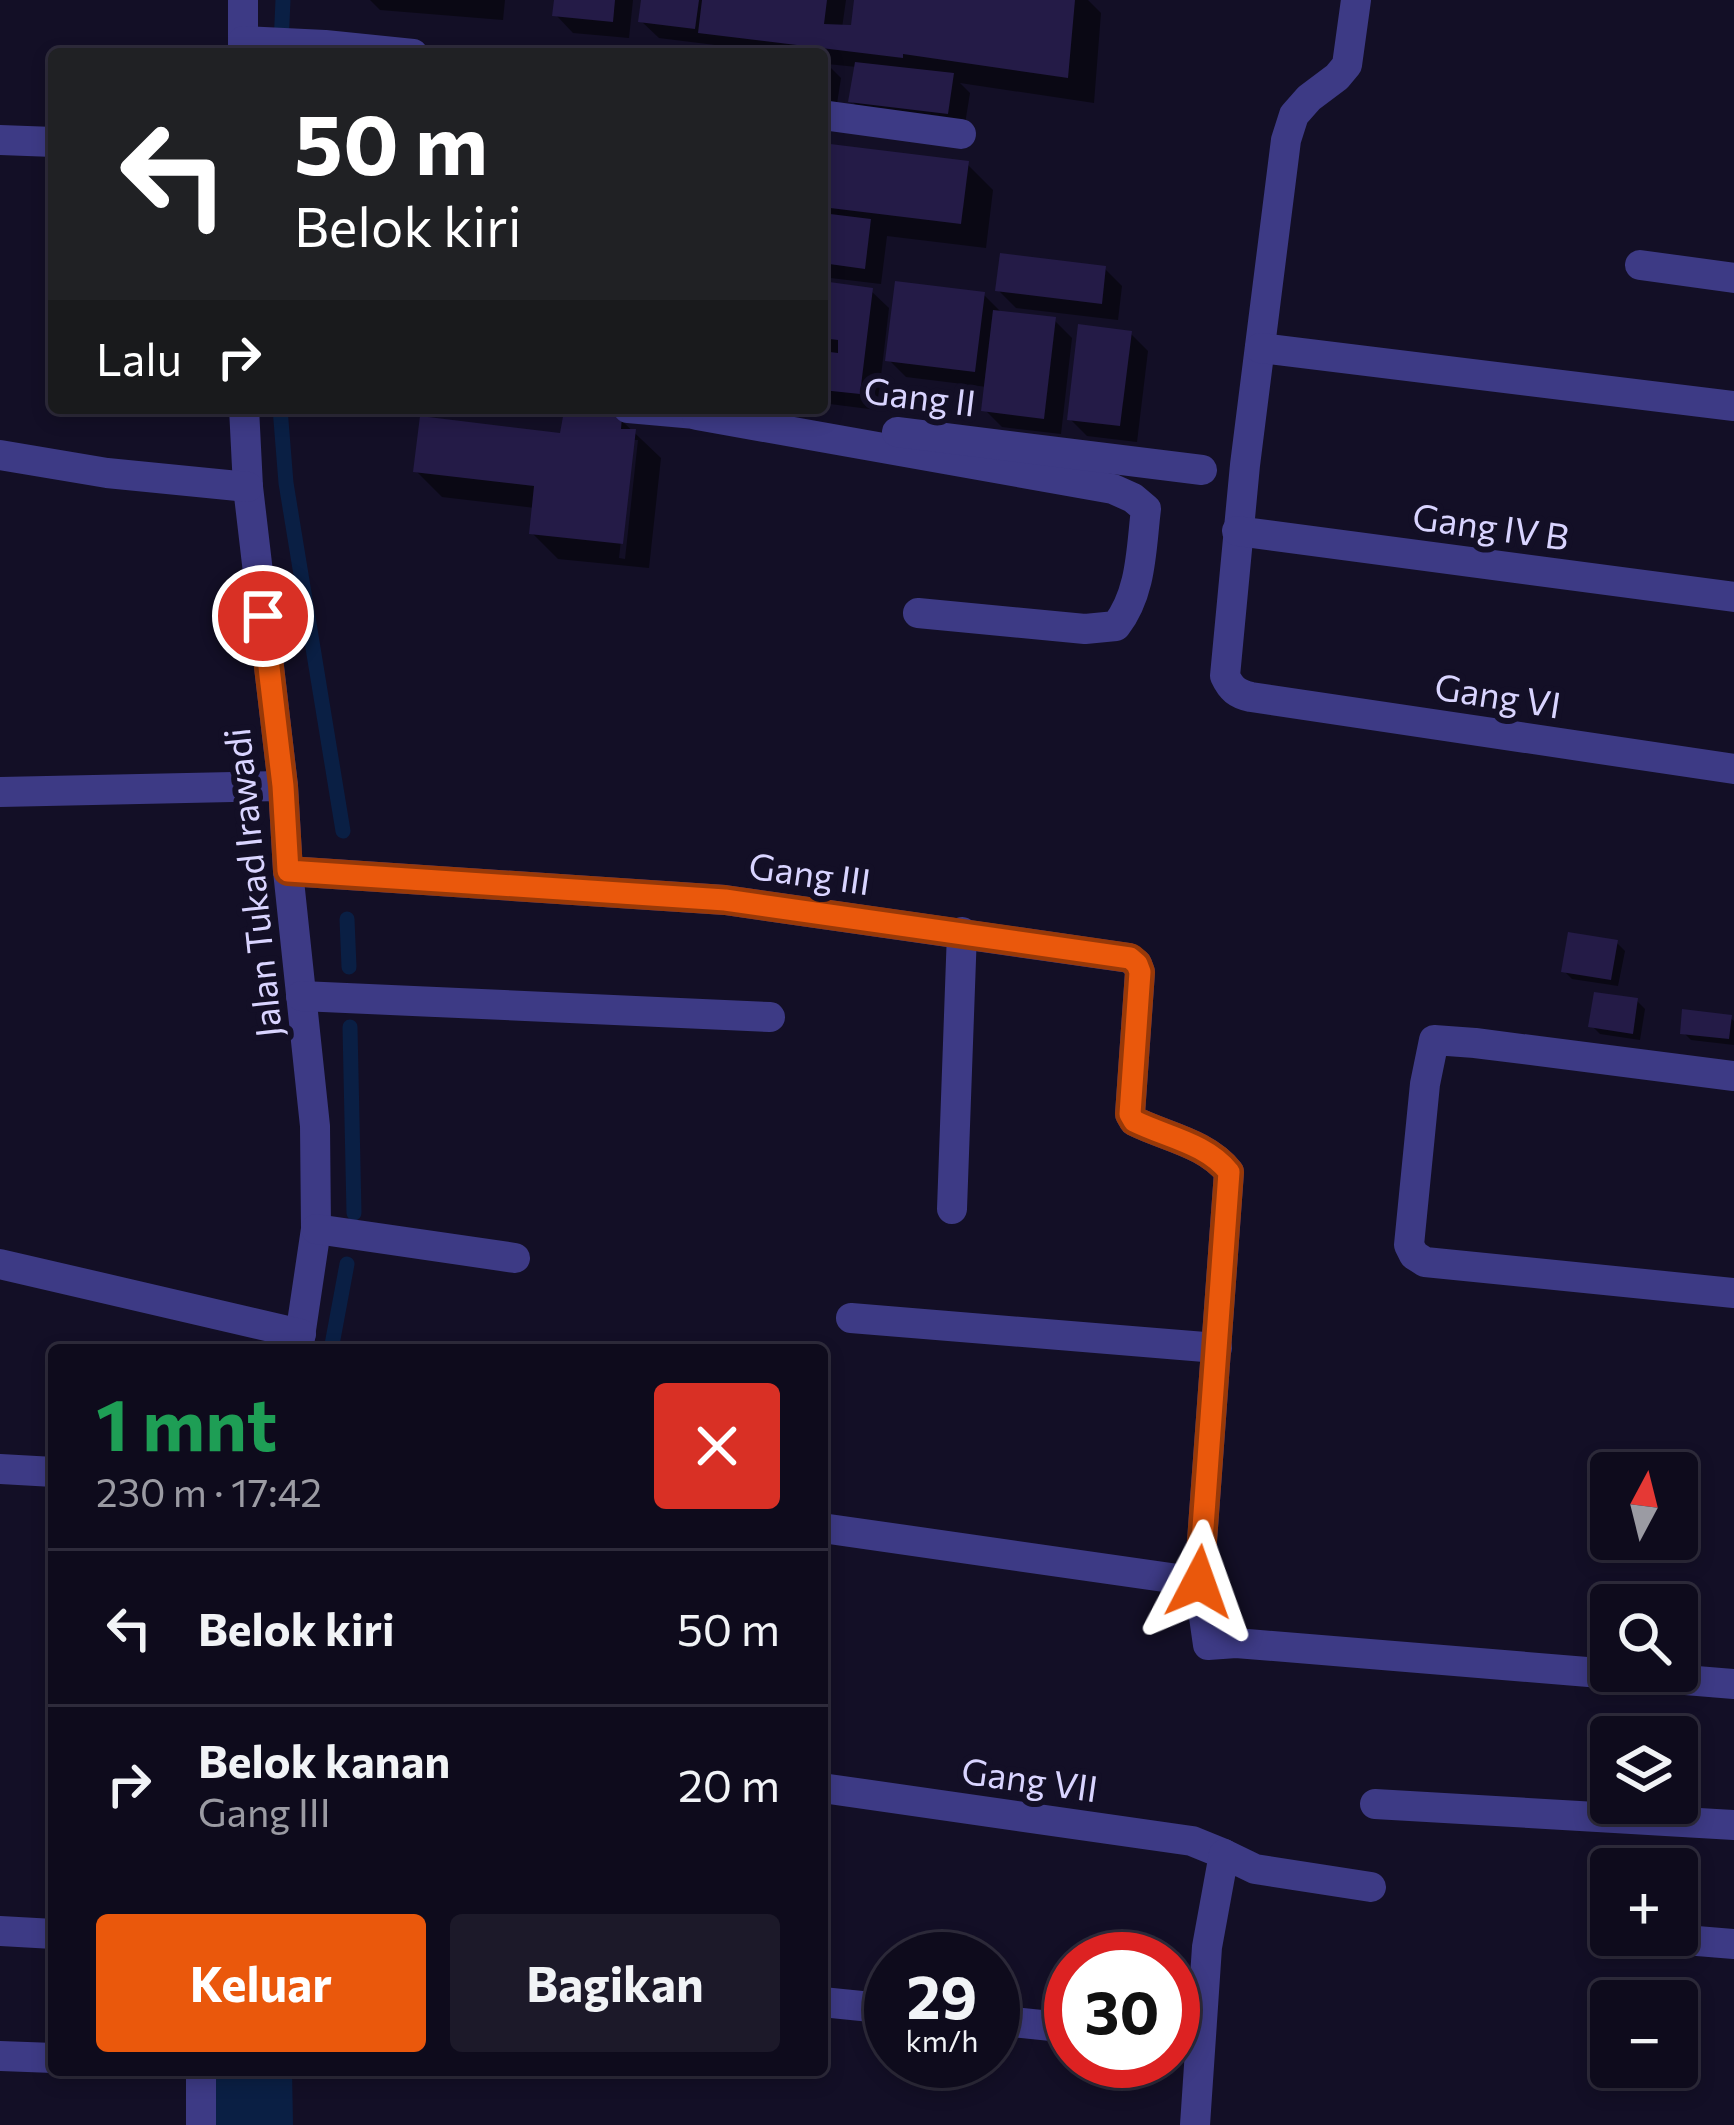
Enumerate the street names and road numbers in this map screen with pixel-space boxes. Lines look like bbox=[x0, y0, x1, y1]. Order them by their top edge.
street label: Gang II bbox=[862, 366, 978, 424]
street label: Gang IV B bbox=[1410, 492, 1572, 558]
street label: Gang VI bbox=[1432, 662, 1564, 726]
street label: Jalan Tukad Irawadi bbox=[213, 726, 289, 1040]
street label: Gang III bbox=[746, 842, 874, 902]
street label: Gang VII bbox=[959, 1747, 1101, 1809]

